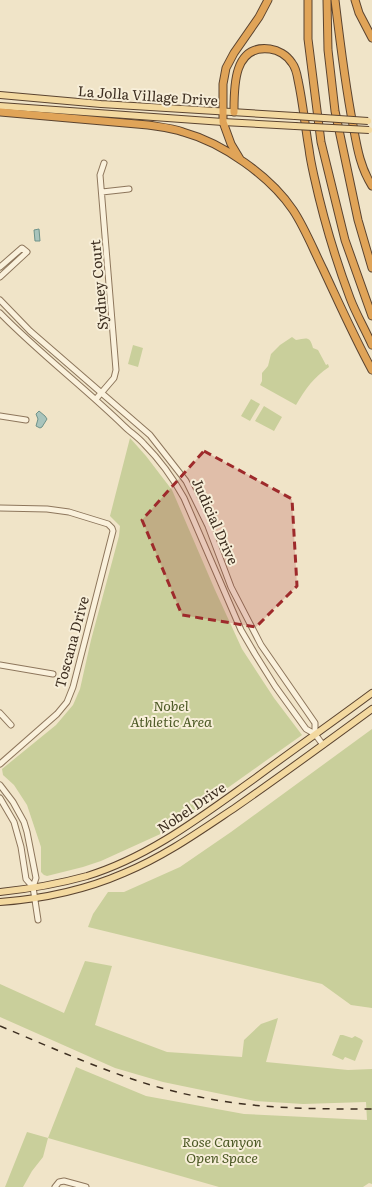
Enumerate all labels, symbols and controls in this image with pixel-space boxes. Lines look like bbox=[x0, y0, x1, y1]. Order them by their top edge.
street label: La Jolla Village Drive bbox=[77, 80, 219, 110]
street label: Sydney Court bbox=[84, 239, 112, 331]
street label: Judicial Drive bbox=[188, 474, 244, 568]
street label: Toscana Drive bbox=[49, 594, 93, 690]
park label: Nobel Athletic Area bbox=[130, 695, 212, 731]
street label: Nobel Drive bbox=[153, 777, 229, 837]
park label: Rose Canyon Open Space bbox=[182, 1131, 263, 1167]

